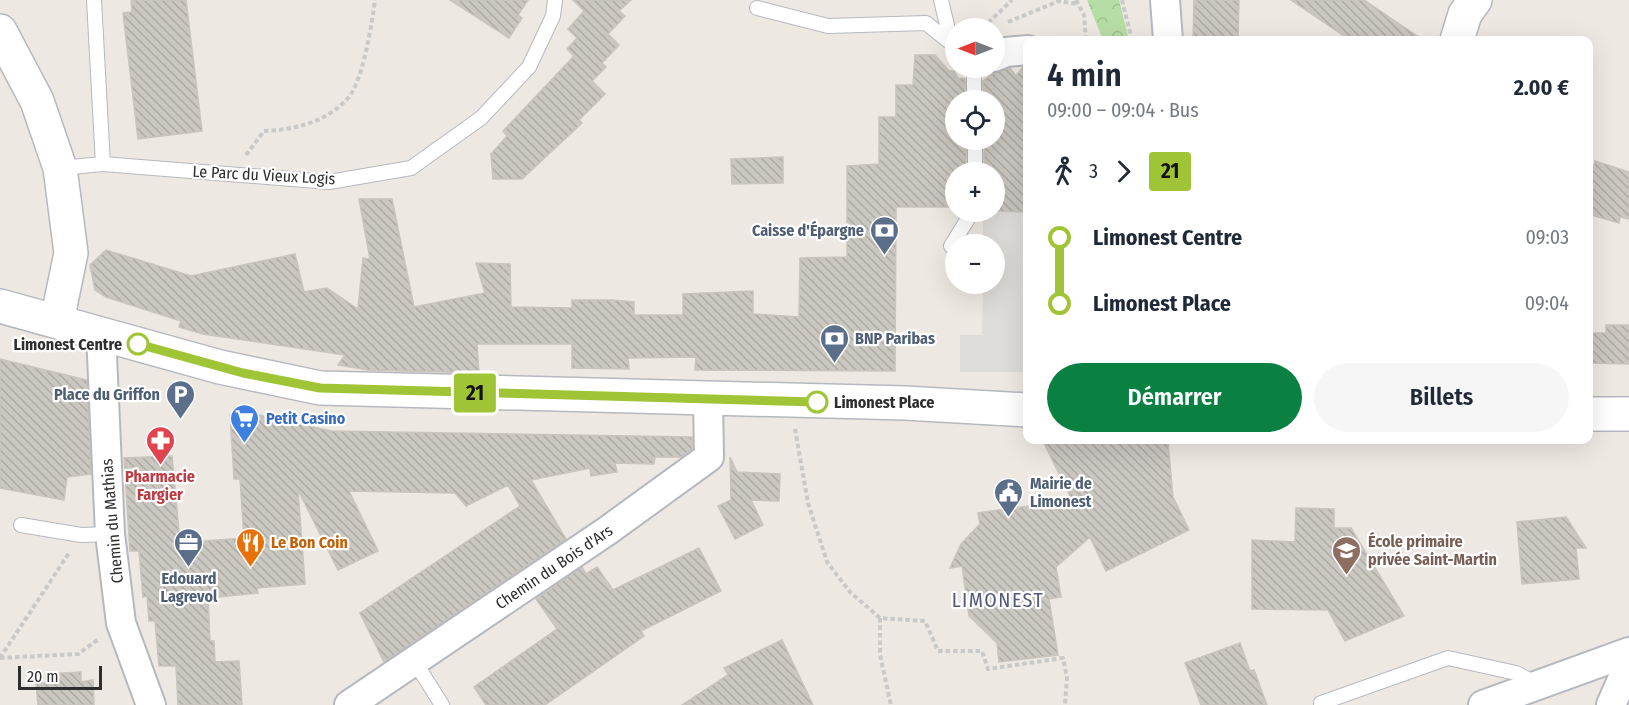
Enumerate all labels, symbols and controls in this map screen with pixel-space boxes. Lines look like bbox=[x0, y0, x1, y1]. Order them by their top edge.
north arrow bbox=[945, 18, 1005, 78]
map controls bbox=[945, 18, 1005, 294]
text: 4 min bbox=[1047, 55, 1122, 95]
text: 2.00 € bbox=[1514, 74, 1569, 101]
button: locate bbox=[945, 90, 1005, 150]
text: 09:00 – 09:04 · Bus bbox=[1047, 98, 1199, 122]
icon: walk bbox=[1047, 155, 1080, 188]
icon: forward bbox=[1107, 155, 1140, 188]
text: 21 bbox=[1161, 158, 1179, 184]
text: 3 bbox=[1089, 159, 1098, 183]
street label: Le Parc du Vieux Logis bbox=[192, 162, 336, 188]
button: + bbox=[945, 162, 1005, 222]
bank icon: Caisse d'Épargne bbox=[869, 214, 901, 256]
place label: Caisse d'Épargne bbox=[752, 220, 864, 240]
text: Limonest Centre bbox=[1093, 224, 1242, 251]
text: 09:03 bbox=[1526, 225, 1569, 249]
button: − bbox=[945, 234, 1005, 294]
text: Limonest Place bbox=[1093, 290, 1231, 317]
text: 09:04 bbox=[1525, 291, 1569, 315]
bank icon: BNP Paribas bbox=[818, 322, 850, 364]
place label: BNP Paribas bbox=[855, 329, 935, 348]
marker: Limonest Centre bbox=[127, 333, 149, 355]
place label: Limonest Centre bbox=[13, 335, 122, 354]
button: Démarrer bbox=[1047, 363, 1302, 432]
button: Billets bbox=[1314, 363, 1569, 432]
line badge: 21 bbox=[448, 374, 502, 412]
parking icon: Place du Griffon bbox=[165, 378, 197, 420]
text: 21 bbox=[466, 380, 484, 406]
place label: Place du Griffon bbox=[54, 385, 160, 404]
marker: Limonest Place bbox=[806, 391, 828, 413]
place label: Limonest Place bbox=[834, 393, 934, 412]
supermarket icon: Petit Casino bbox=[229, 402, 261, 444]
place label: Petit Casino bbox=[266, 409, 346, 428]
pharmacy icon: Pharmacie Fargier bbox=[144, 424, 176, 466]
street label: Chemin du Mathias bbox=[97, 458, 127, 584]
place label: Pharmacie Fargier bbox=[125, 467, 195, 504]
place label: Mairie de Limonest bbox=[1030, 474, 1092, 511]
public building icon: Mairie de Limonest bbox=[993, 476, 1025, 518]
street label: Chemin du Bois d'Ars bbox=[492, 521, 616, 613]
office icon: Edouard Lagrevol bbox=[173, 526, 205, 568]
restaurant icon: Le Bon Coin bbox=[234, 526, 266, 568]
place label: École primaire privée Saint-Martin bbox=[1368, 531, 1497, 569]
place label: Le Bon Coin bbox=[271, 533, 348, 552]
school or university icon: École primaire privée Saint-Martin bbox=[1331, 534, 1363, 576]
place label: Edouard Lagrevol bbox=[161, 569, 218, 606]
district label: LIMONEST bbox=[952, 588, 1044, 612]
scale bar bbox=[18, 663, 102, 690]
text: 20 m bbox=[27, 667, 58, 686]

